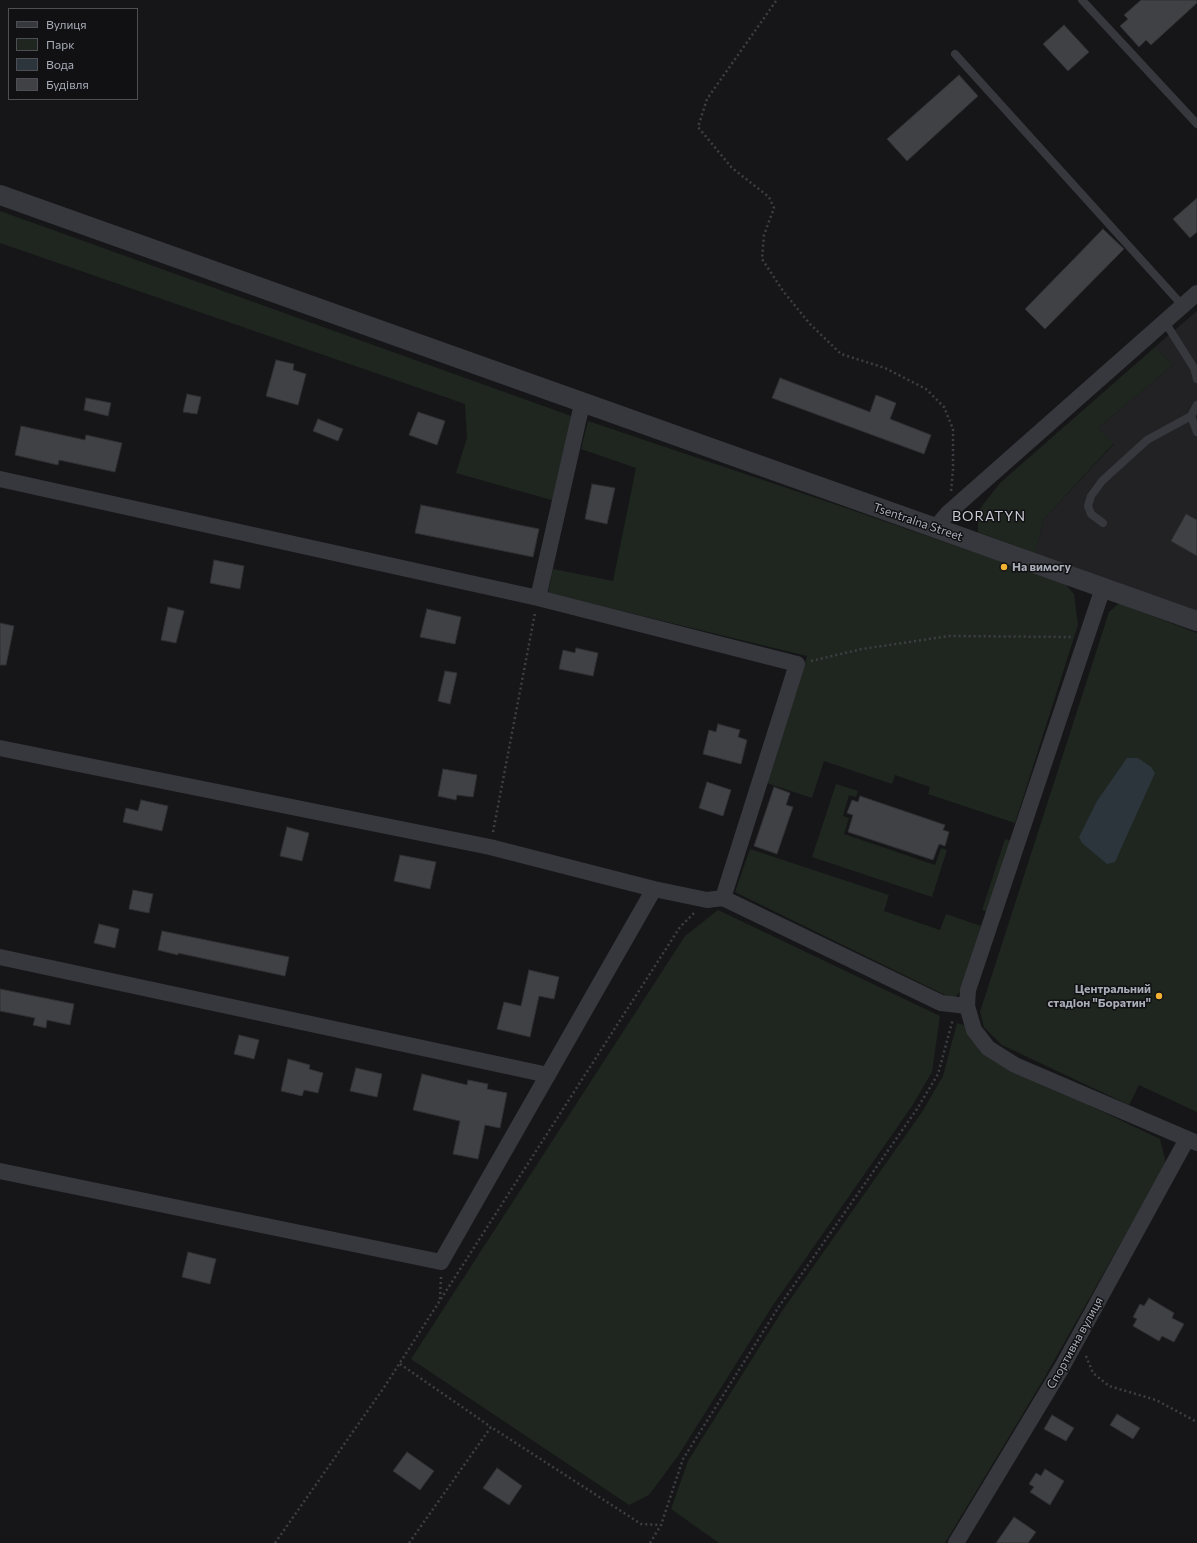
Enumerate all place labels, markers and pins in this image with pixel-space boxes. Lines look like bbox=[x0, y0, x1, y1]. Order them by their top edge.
place label: На вимогу bbox=[1012, 560, 1071, 574]
marker: На вимогу bbox=[999, 562, 1009, 572]
place label: Центральний стадіон "Боратин" bbox=[1048, 982, 1151, 1010]
marker: Центральний стадіон "Боратин" bbox=[1154, 991, 1164, 1001]

